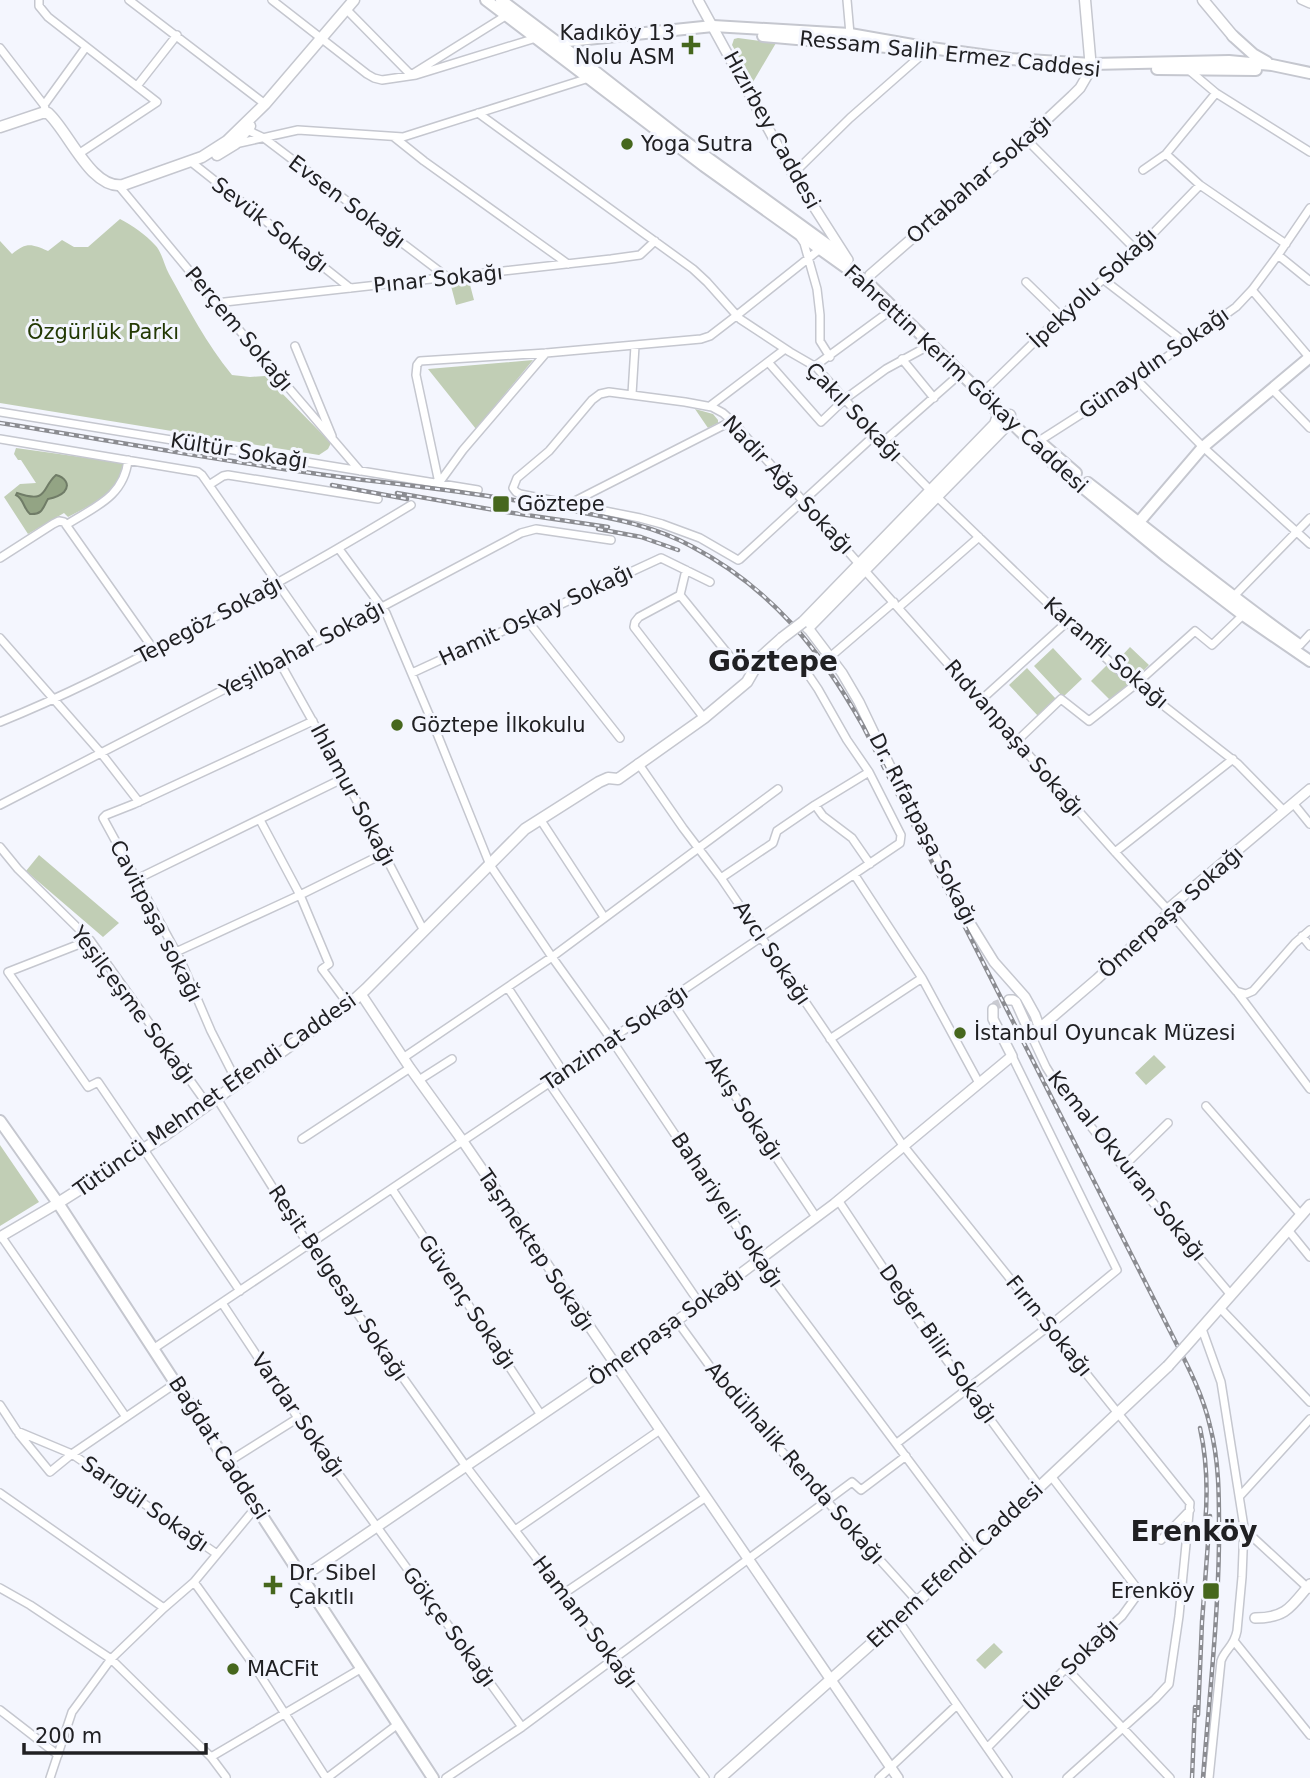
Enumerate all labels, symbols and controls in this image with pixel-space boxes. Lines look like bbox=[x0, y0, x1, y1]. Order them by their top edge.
place label: Kadıköy 13 Nolu ASM bbox=[559, 21, 675, 69]
street label: Ressam Salih Ermez Caddesi bbox=[798, 26, 1102, 82]
marker: Kadıköy 13 Nolu ASM bbox=[681, 35, 701, 55]
street label: Hızırbey Caddesi bbox=[719, 47, 825, 213]
street label: Ortabahar Sokağı bbox=[902, 110, 1056, 248]
place label: Yoga Sutra bbox=[640, 132, 753, 156]
marker: Yoga Sutra bbox=[619, 136, 635, 152]
street label: Evsen Sokağı bbox=[284, 150, 410, 254]
street label: Sevük Sokağı bbox=[207, 172, 333, 278]
street label: İpekyolu Sokağı bbox=[1024, 222, 1162, 353]
street label: Pınar Sokağı bbox=[372, 260, 504, 298]
street label: Fahrettin Kerim Gökay Caddesi bbox=[839, 260, 1093, 498]
street label: Perçem Sokağı bbox=[180, 262, 298, 396]
street label: Günaydın Sokağı bbox=[1074, 302, 1234, 424]
park label: Özgürlük Parkı bbox=[27, 319, 179, 344]
street label: Çakıl Sokağı bbox=[801, 358, 907, 466]
street label: Nadir Ağa Sokağı bbox=[718, 411, 858, 559]
street label: Kültür Sokağı bbox=[169, 428, 309, 474]
place label: Göztepe bbox=[517, 492, 605, 516]
marker: Göztepe bbox=[491, 494, 511, 514]
street label: Hamit Oskay Sokağı bbox=[435, 560, 637, 670]
street label: Tepegöz Sokağı bbox=[131, 571, 286, 669]
street label: Karanfil Sokağı bbox=[1039, 592, 1173, 714]
street label: Yeşilbahar Sokağı bbox=[215, 595, 389, 703]
district label: Göztepe bbox=[708, 645, 838, 678]
street label: Rıdvanpaşa Sokağı bbox=[940, 655, 1088, 821]
place label: Göztepe İlkokulu bbox=[411, 712, 585, 737]
marker: Göztepe İlkokulu bbox=[389, 717, 405, 733]
street label: Ihlamur Sokağı bbox=[305, 720, 401, 870]
street label: Dr. Rıfatpaşa Sokağı bbox=[864, 729, 982, 929]
street label: Cavitpaşa sokağı bbox=[105, 836, 207, 1006]
street label: Ömerpaşa Sokağı bbox=[1093, 840, 1248, 983]
street label: Avcı Sokağı bbox=[729, 897, 815, 1009]
street label: Yeşilçeşme Sokağı bbox=[65, 921, 200, 1089]
street label: Tanzimat Sokağı bbox=[537, 980, 692, 1096]
street label: Tütüncü Mehmet Efendi Caddesi bbox=[68, 988, 361, 1203]
place label: İstanbul Oyuncak Müzesi bbox=[974, 1020, 1236, 1045]
marker: İstanbul Oyuncak Müzesi bbox=[952, 1025, 968, 1041]
street label: Akış Sokağı bbox=[701, 1052, 787, 1164]
street label: Kemal Okvuran Sokağı bbox=[1043, 1066, 1211, 1266]
street label: Bahariyeli Sokağı bbox=[666, 1128, 788, 1292]
street label: Taşmektep Sokağı bbox=[472, 1164, 599, 1335]
street label: Reşit Belgesay Sokağı bbox=[264, 1181, 412, 1385]
street label: Güvenç Sokağı bbox=[413, 1230, 521, 1374]
street label: Değer Bilir Sokağı bbox=[874, 1260, 1002, 1428]
street label: Ömerpaşa Sokağı bbox=[583, 1262, 748, 1391]
street label: Fırın Sokağı bbox=[1001, 1271, 1097, 1381]
street label: Vardar Sokağı bbox=[246, 1349, 350, 1481]
street label: Abdülhalik Renda Sokağı bbox=[701, 1357, 889, 1569]
street label: Bağdat Caddesi bbox=[164, 1372, 274, 1524]
street label: Sarıgül Sokağı bbox=[77, 1451, 213, 1557]
street label: Ethem Efendi Caddesi bbox=[862, 1477, 1048, 1653]
district label: Erenköy bbox=[1130, 1515, 1258, 1548]
street label: Hamam Sokağı bbox=[528, 1551, 642, 1693]
place label: Dr. Sibel Çakıtlı bbox=[289, 1561, 376, 1609]
street label: Gökçe Sokağı bbox=[397, 1562, 501, 1692]
marker: Dr. Sibel Çakıtlı bbox=[263, 1575, 283, 1595]
place label: Erenköy bbox=[1111, 1579, 1195, 1603]
marker: Erenköy bbox=[1201, 1581, 1221, 1601]
street label: Ülke Sokağı bbox=[1018, 1613, 1123, 1716]
place label: MACFit bbox=[247, 1657, 318, 1681]
marker: MACFit bbox=[225, 1661, 241, 1677]
scale bar bbox=[24, 1712, 206, 1756]
text: 200 m bbox=[35, 1724, 102, 1748]

